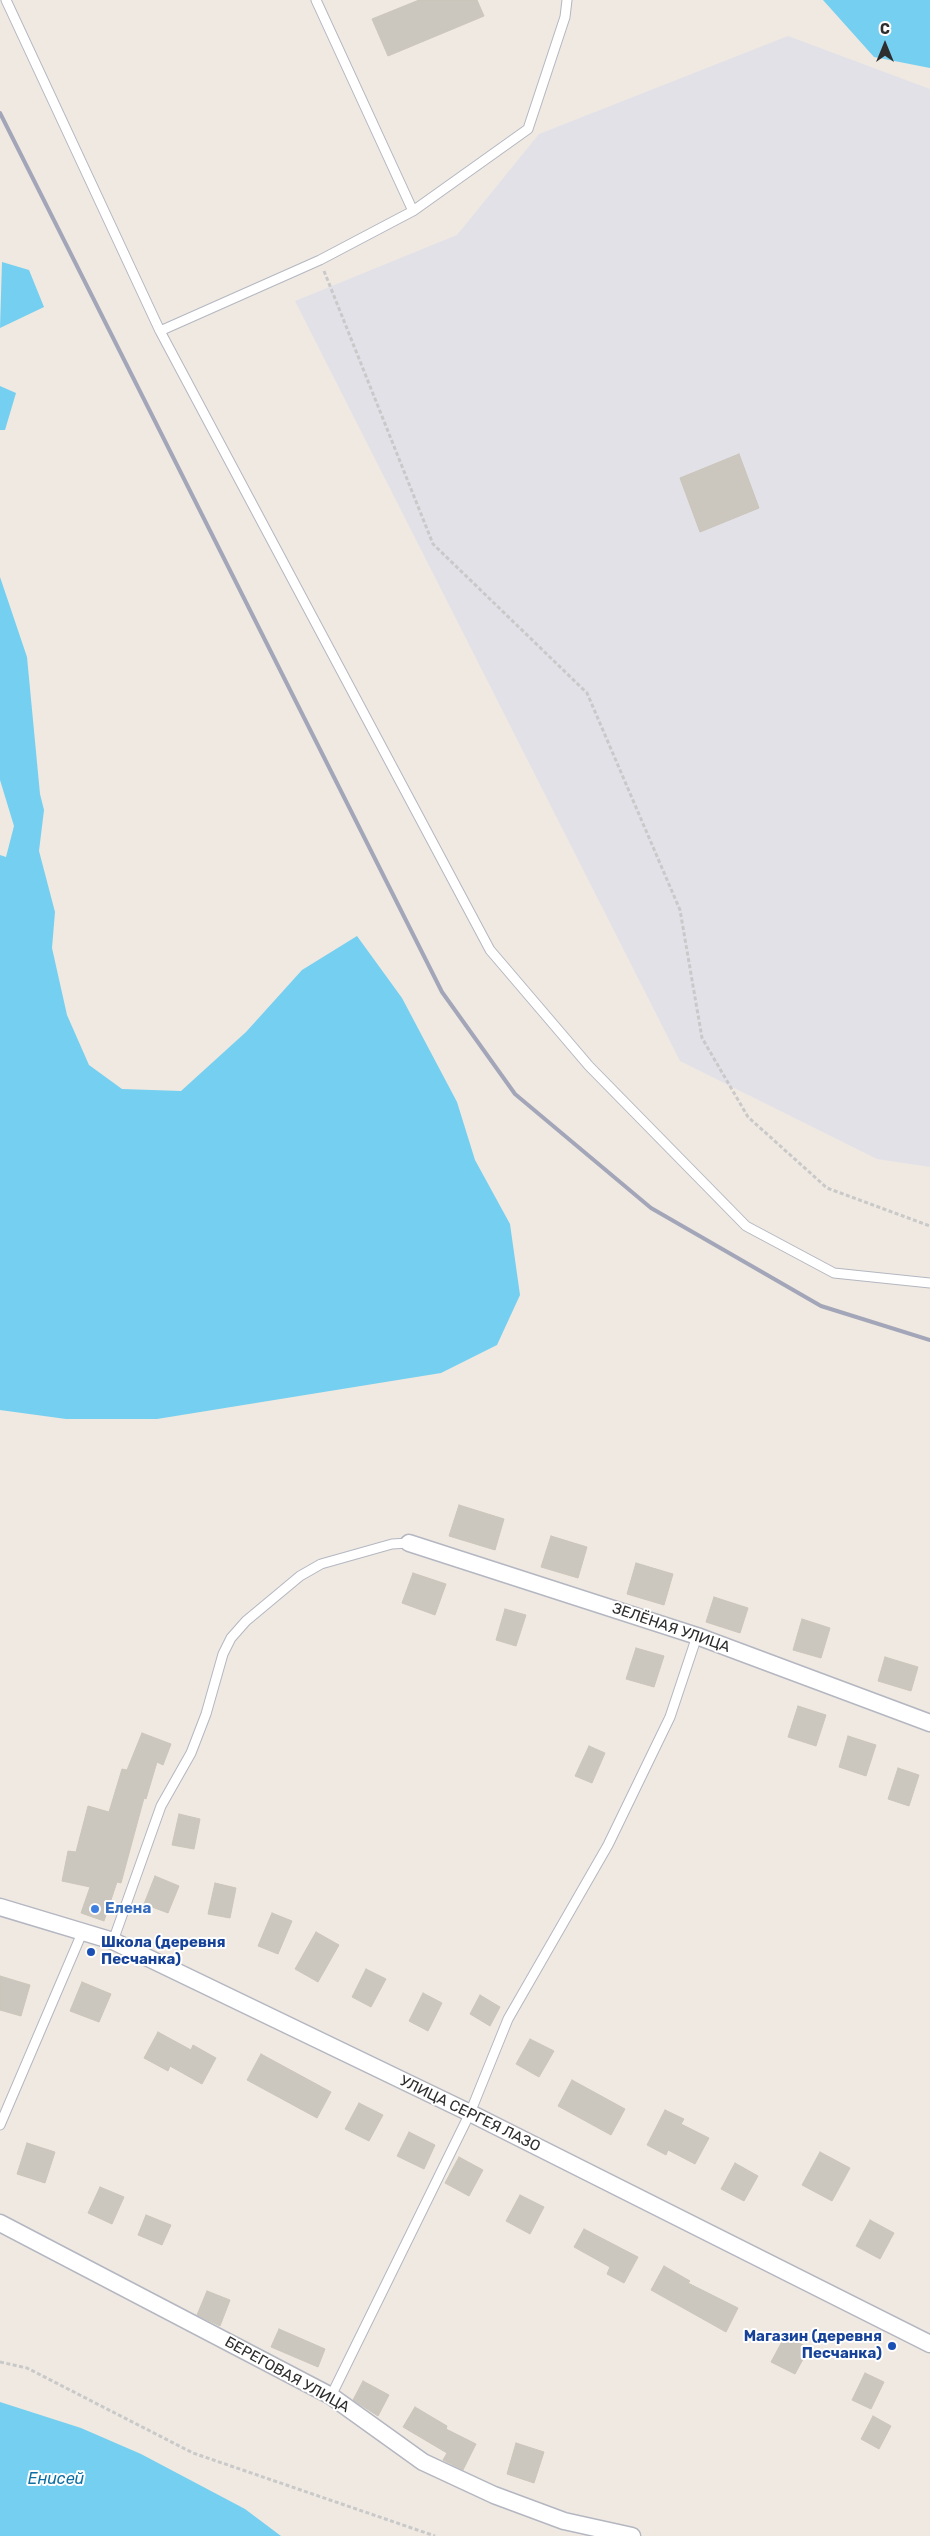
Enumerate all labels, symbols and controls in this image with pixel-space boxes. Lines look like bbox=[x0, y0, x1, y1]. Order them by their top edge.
north arrow bbox=[860, 20, 910, 70]
text: С bbox=[880, 21, 890, 38]
street label: ЗЕЛЁНАЯ УЛИЦА bbox=[610, 1599, 732, 1657]
place label: Елена bbox=[105, 1900, 151, 1918]
marker: Елена bbox=[89, 1903, 101, 1915]
place label: Школа (деревня Песчанка) bbox=[101, 1934, 226, 1969]
marker: Школа (деревня Песчанка) bbox=[85, 1946, 97, 1958]
street label: УЛИЦА СЕРГЕЯ ЛАЗО bbox=[397, 2072, 543, 2156]
place label: Магазин (деревня Песчанка) bbox=[744, 2328, 882, 2363]
street label: БЕРЕГОВАЯ УЛИЦА bbox=[221, 2333, 353, 2417]
marker: Магазин (деревня Песчанка) bbox=[886, 2340, 898, 2352]
water label: Енисей bbox=[28, 2469, 84, 2489]

